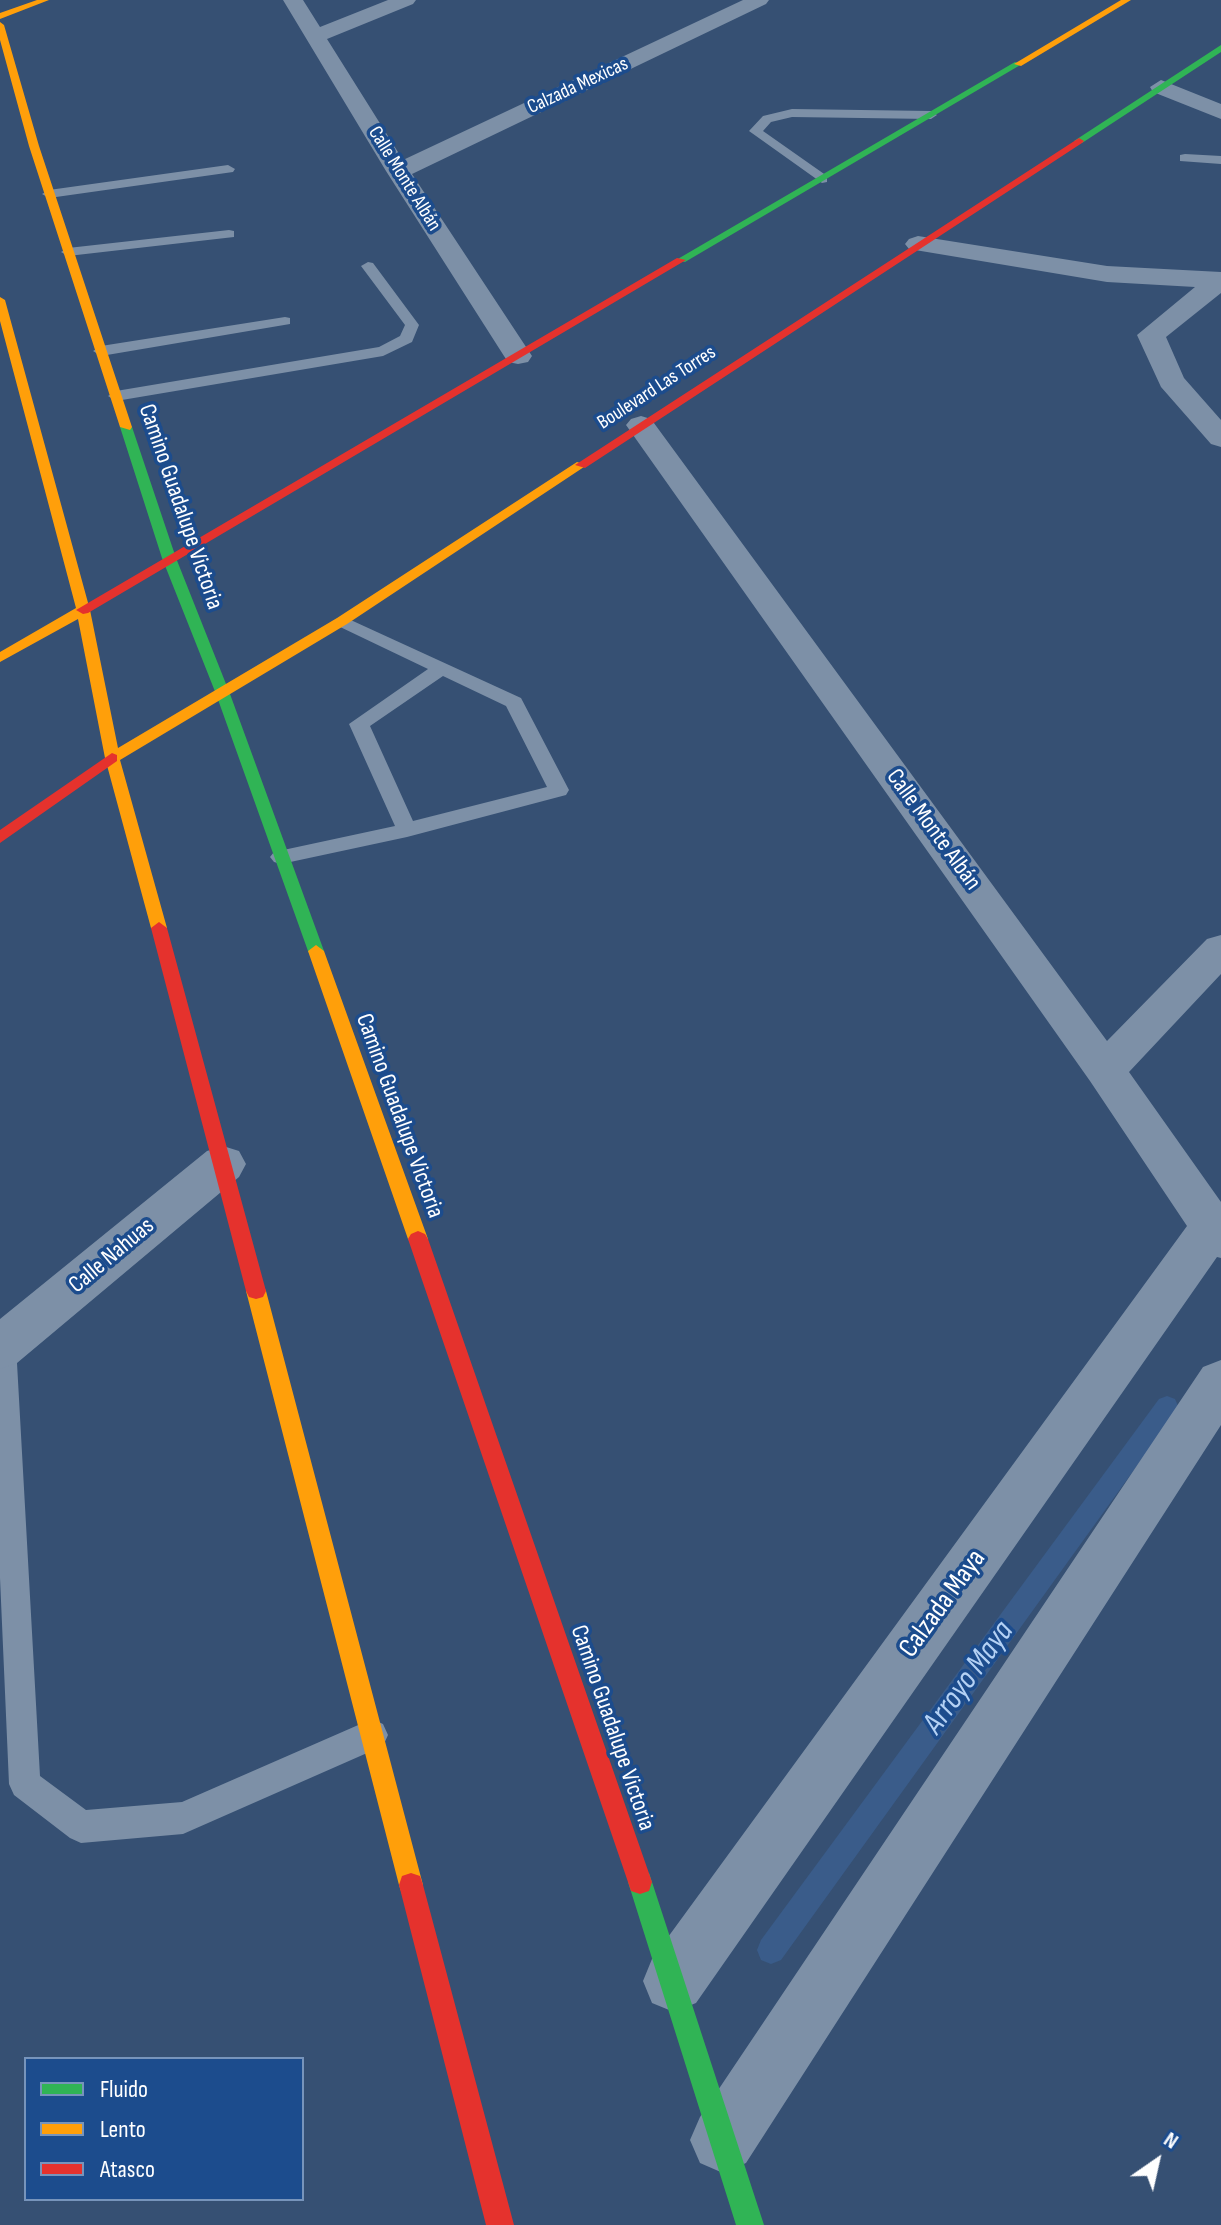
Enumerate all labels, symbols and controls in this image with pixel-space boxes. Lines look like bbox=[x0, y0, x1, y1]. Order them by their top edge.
street label: Calzada Mexicas bbox=[524, 52, 632, 120]
street label: Calle Monte Albán bbox=[362, 122, 446, 236]
street label: Boulevard Las Torres bbox=[593, 341, 721, 435]
street label: Camino Guadalupe Victoria bbox=[131, 401, 229, 613]
street label: Calle Monte Albán bbox=[879, 764, 987, 896]
street label: Camino Guadalupe Victoria bbox=[349, 1010, 449, 1222]
street label: Calle Nahuas bbox=[63, 1212, 161, 1300]
street label: Calzada Maya bbox=[893, 1543, 993, 1665]
water label: Arroyo Maya bbox=[915, 1614, 1023, 1742]
street label: Camino Guadalupe Victoria bbox=[563, 1622, 661, 1834]
legend bbox=[24, 2057, 304, 2201]
text: Fluido bbox=[100, 2075, 148, 2104]
text: Lento bbox=[100, 2115, 146, 2144]
north arrow bbox=[1117, 2121, 1197, 2201]
text: N bbox=[1158, 2126, 1183, 2155]
text: Atasco bbox=[100, 2155, 155, 2184]

